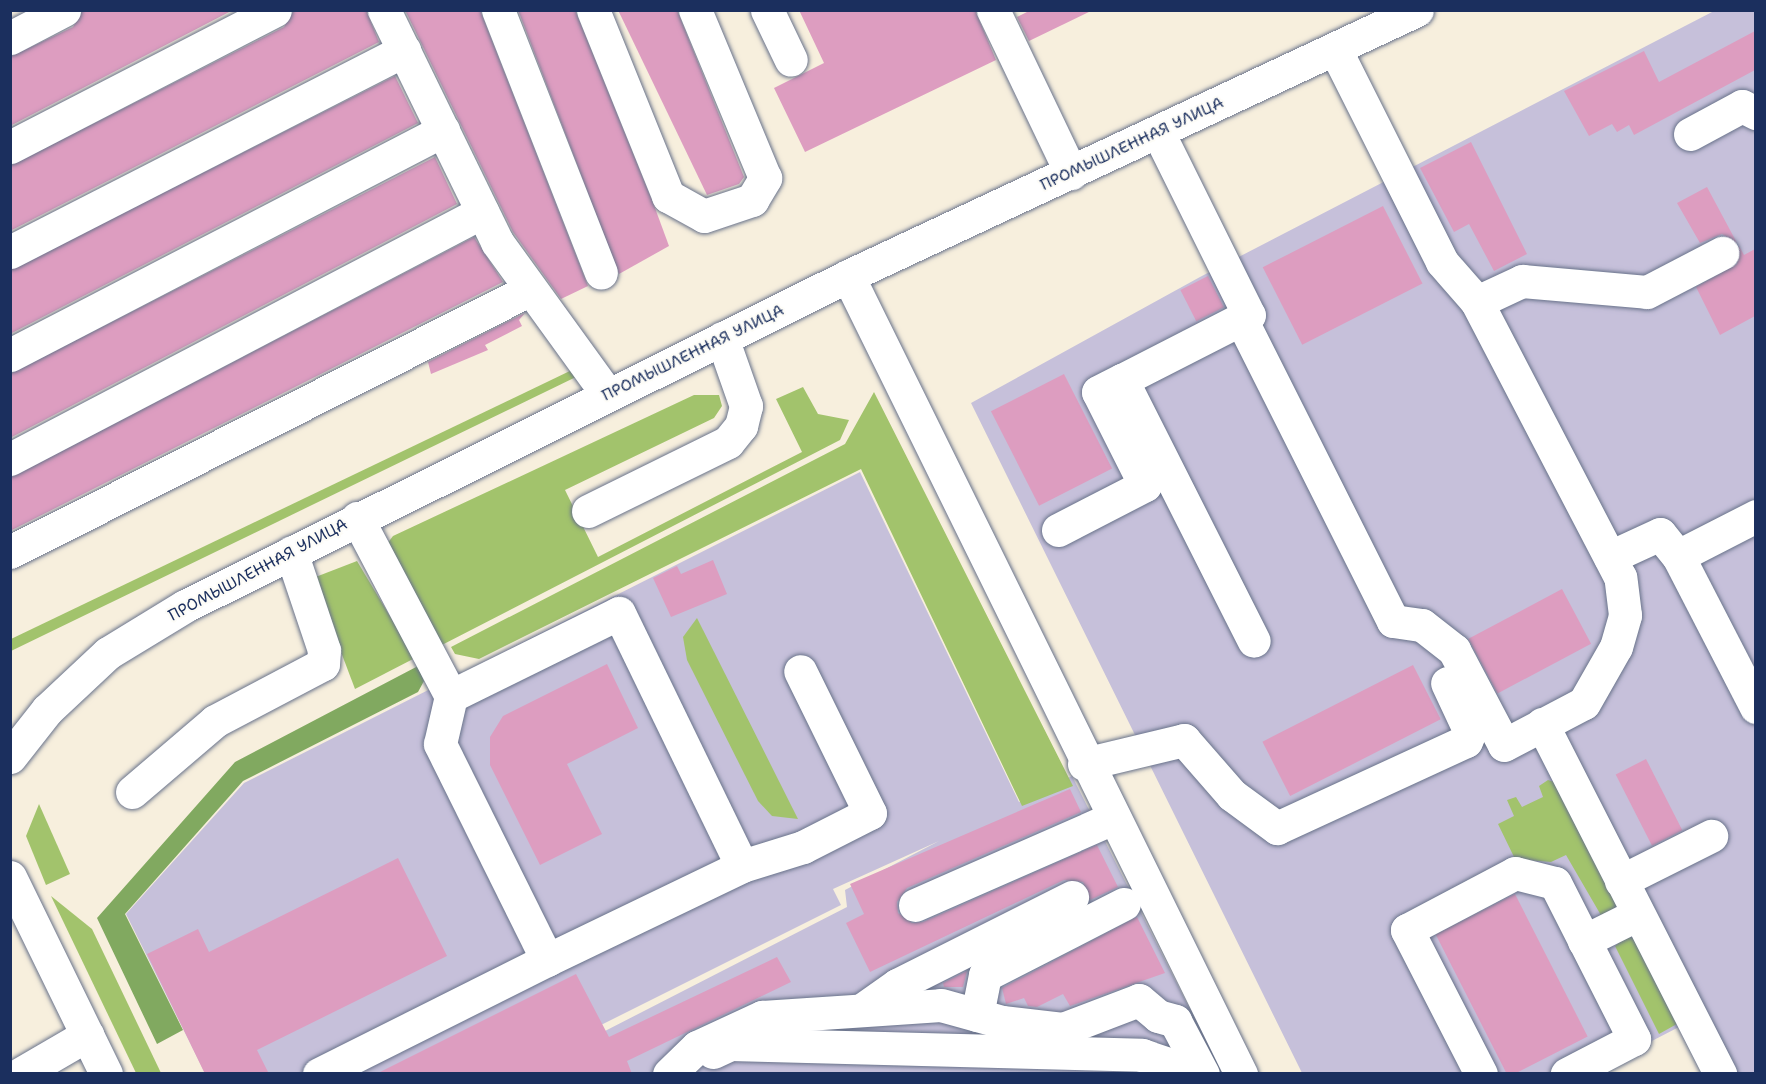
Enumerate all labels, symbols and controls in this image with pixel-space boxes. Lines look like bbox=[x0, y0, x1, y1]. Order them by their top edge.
street label: ПРОМЫШЛЕННАЯ УЛИЦА bbox=[1037, 93, 1227, 195]
street label: ПРОМЫШЛЕННАЯ УЛИЦА bbox=[599, 301, 787, 405]
street label: ПРОМЫШЛЕННАЯ УЛИЦА bbox=[165, 515, 351, 625]

